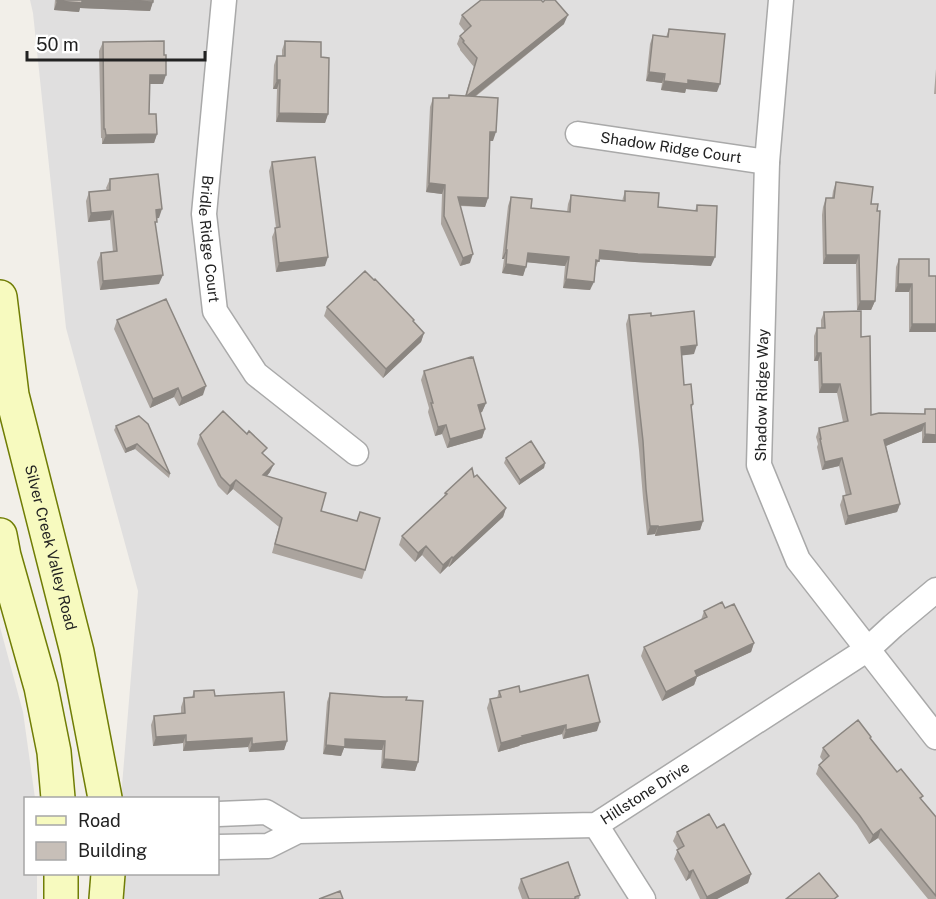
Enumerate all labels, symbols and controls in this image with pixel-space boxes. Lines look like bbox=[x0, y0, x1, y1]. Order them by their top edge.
scale bar bbox=[27, 24, 206, 62]
text: 50 m bbox=[36, 34, 79, 55]
street label: Shadow Ridge Court bbox=[599, 128, 743, 166]
street label: Bridle Ridge Court bbox=[196, 175, 223, 304]
street label: Shadow Ridge Way bbox=[752, 328, 771, 462]
street label: Silver Creek Valley Road bbox=[22, 463, 80, 632]
street label: Hillstone Drive bbox=[597, 758, 692, 828]
legend bbox=[24, 797, 219, 875]
text: Road bbox=[78, 810, 121, 831]
text: Building bbox=[78, 840, 147, 861]

